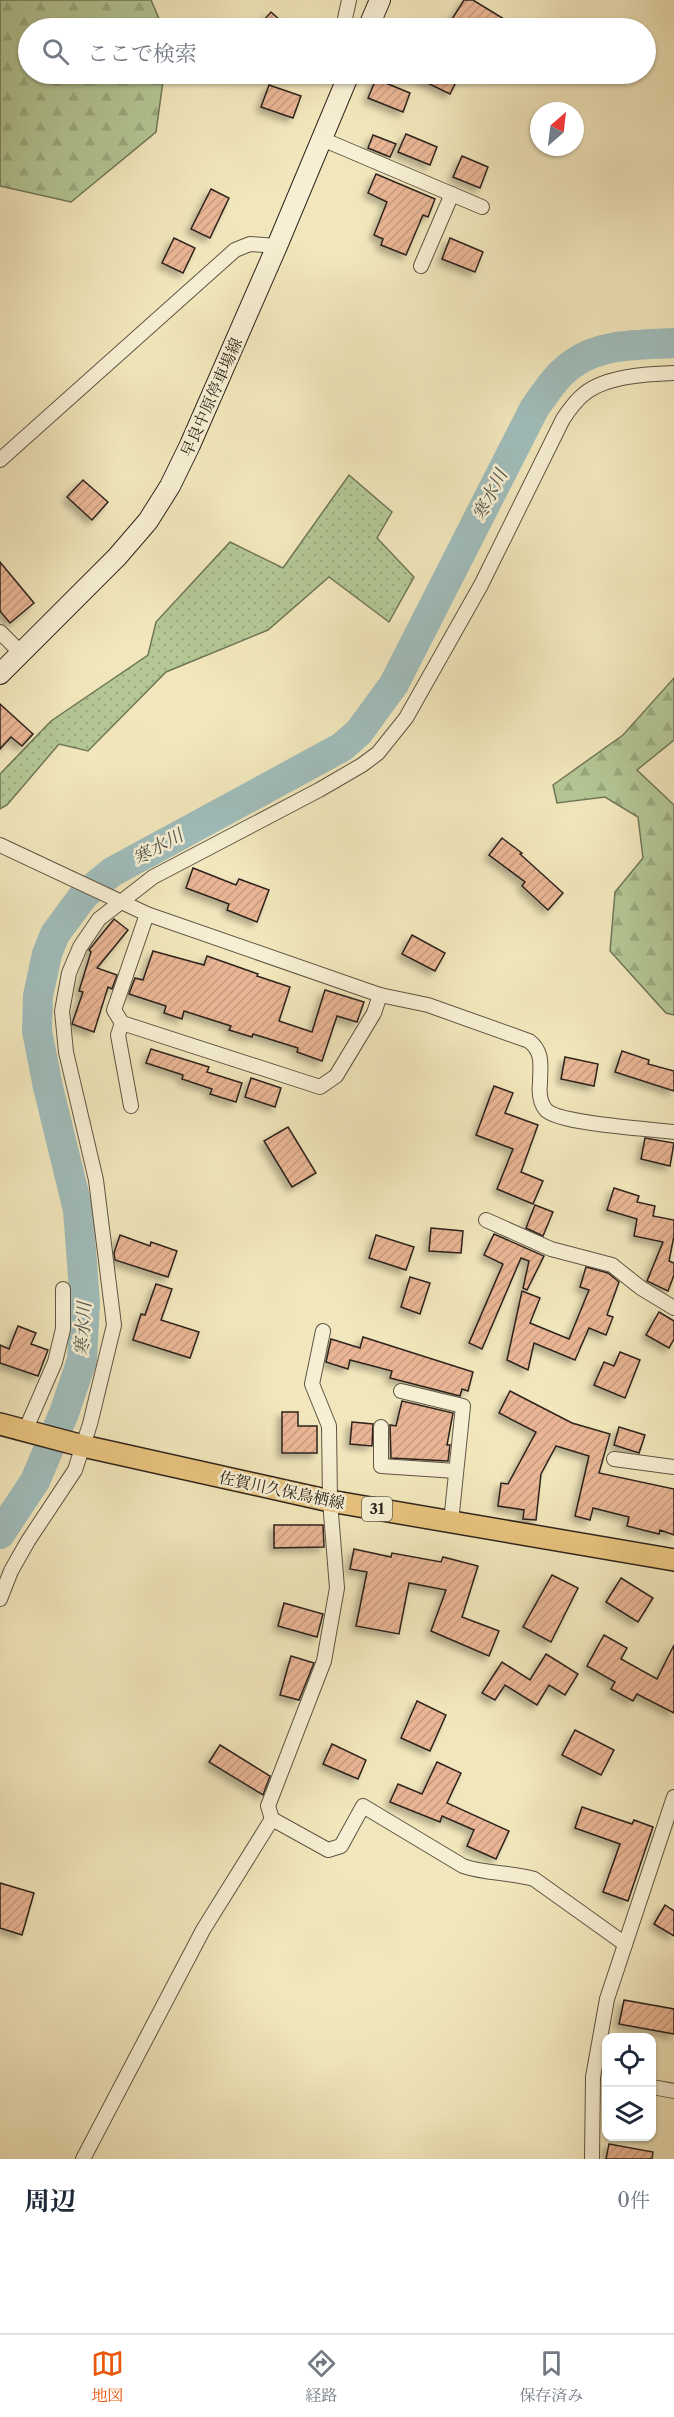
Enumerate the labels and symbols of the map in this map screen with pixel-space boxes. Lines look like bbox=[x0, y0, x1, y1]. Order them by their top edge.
north arrow bbox=[530, 102, 584, 156]
street label: 早良中原停車場線 bbox=[176, 334, 246, 460]
water label: 寒水川 bbox=[468, 464, 513, 524]
water label: 寒水川 bbox=[129, 823, 189, 870]
water label: 寒水川 bbox=[71, 1299, 96, 1357]
street label: 佐賀川久保鳥栖線 bbox=[217, 1467, 347, 1513]
road number: 31 bbox=[362, 1497, 392, 1521]

